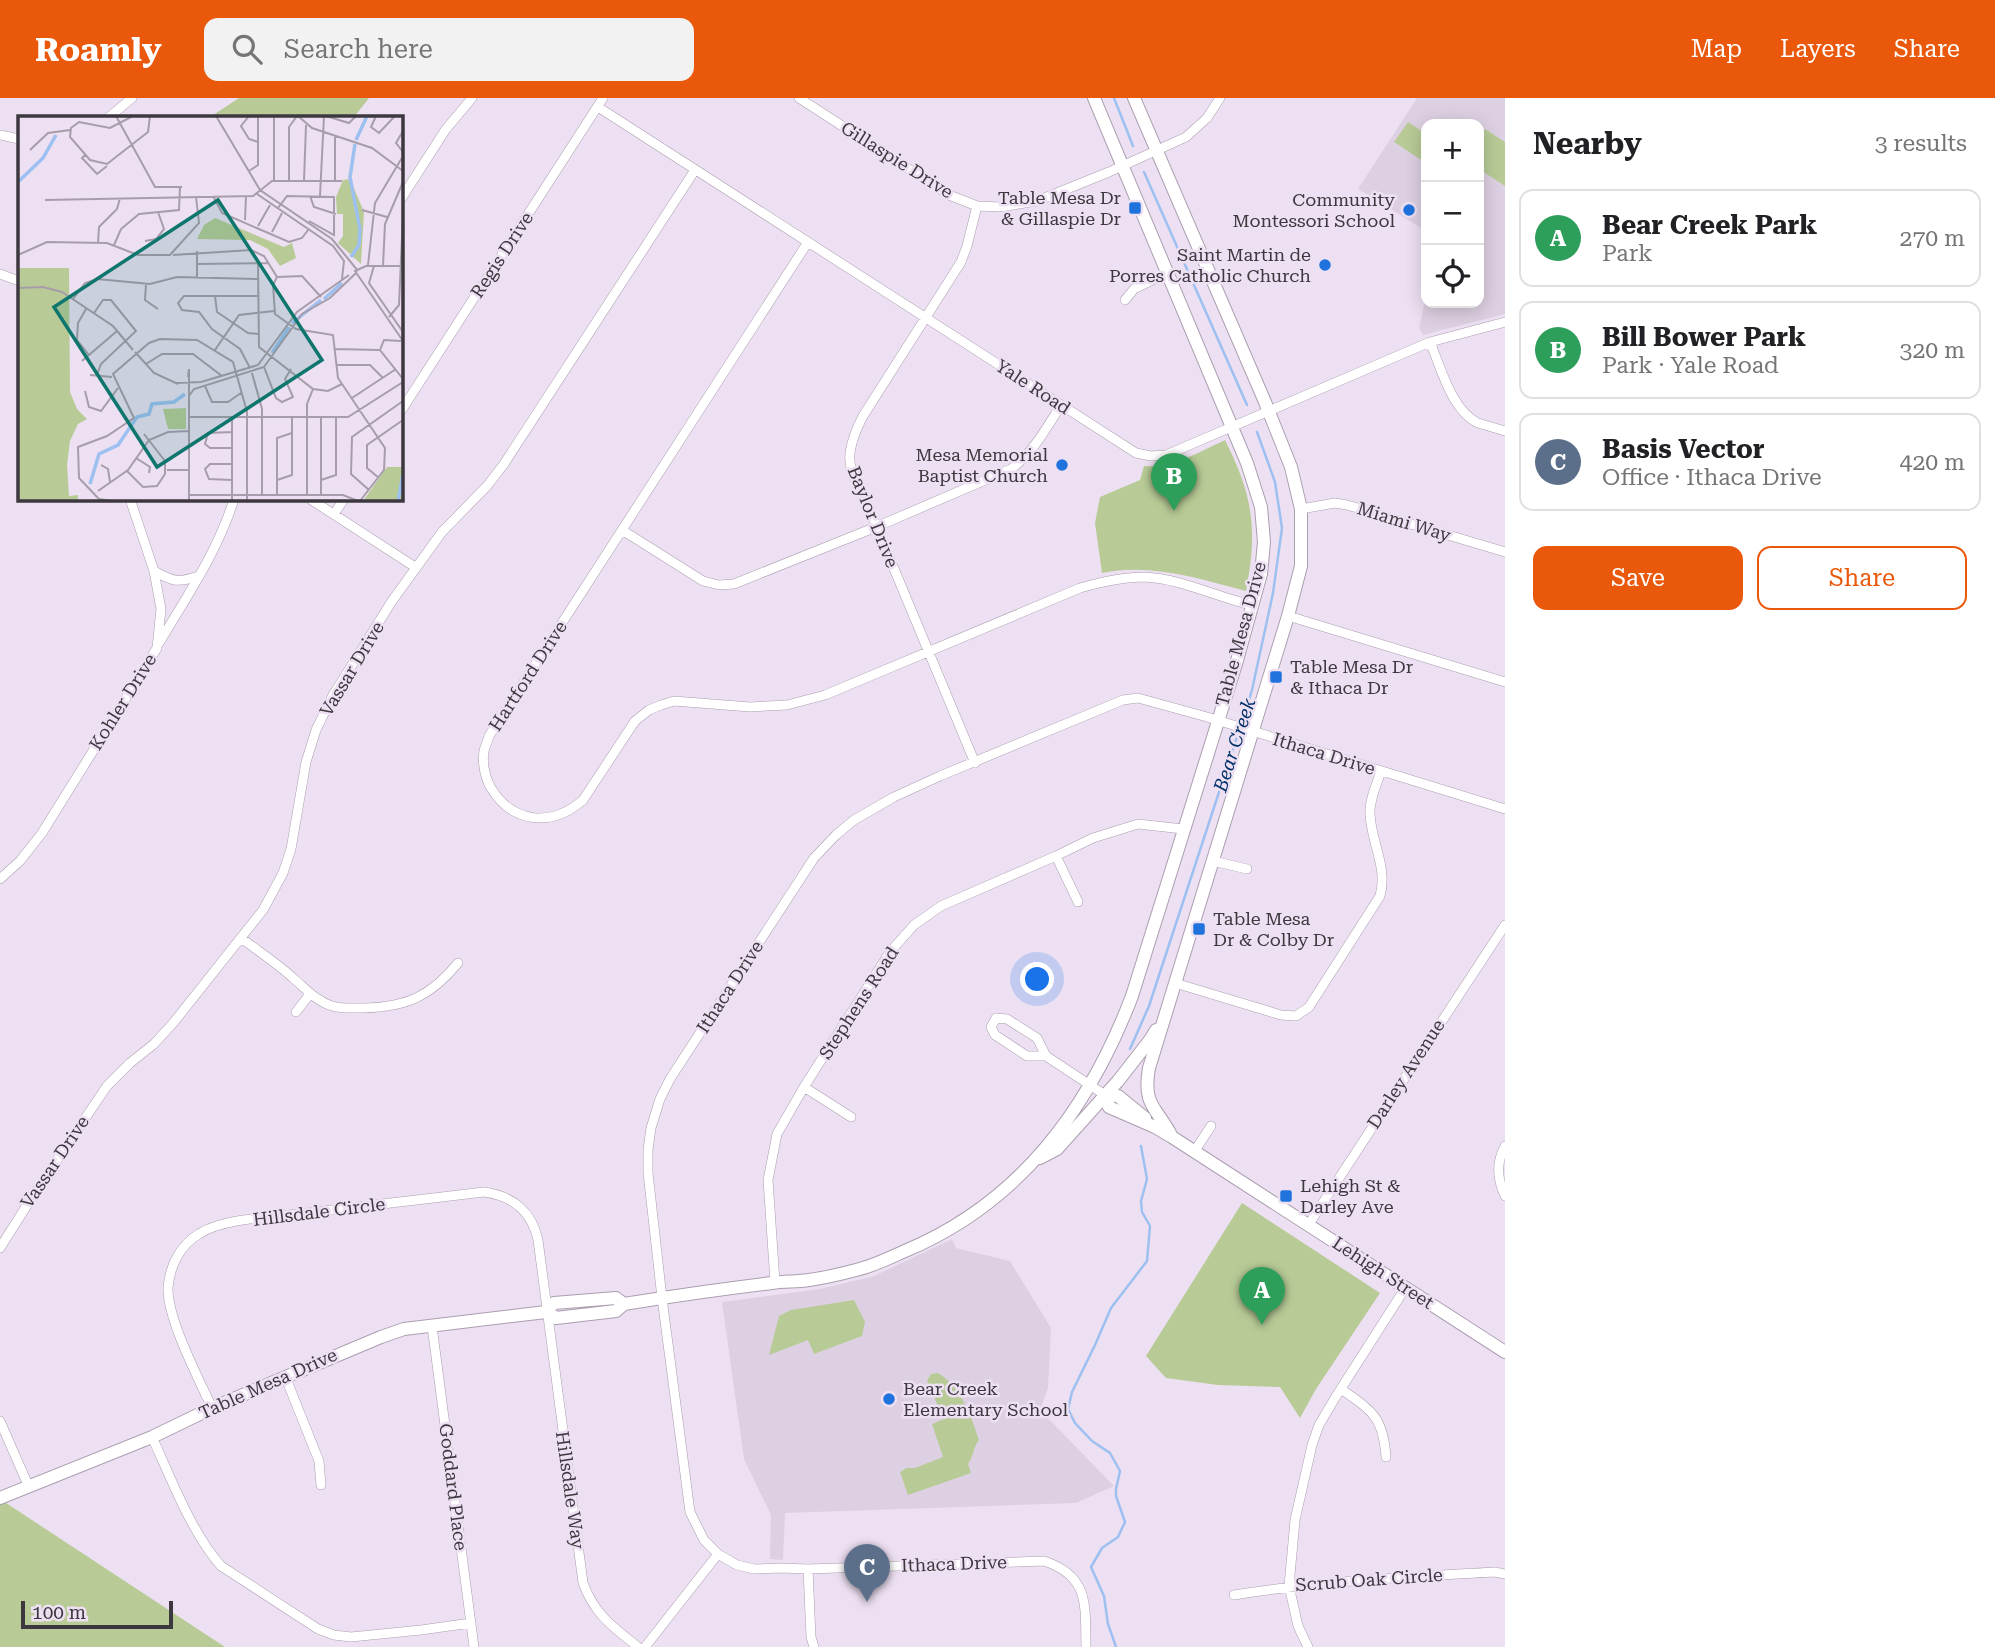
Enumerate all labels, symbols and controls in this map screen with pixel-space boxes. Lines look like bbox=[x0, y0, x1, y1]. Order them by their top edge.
search box bbox=[204, 18, 694, 81]
text: Roamly bbox=[35, 30, 162, 69]
icon: search bbox=[228, 30, 266, 68]
text: Search here bbox=[284, 34, 433, 64]
text: Map bbox=[1691, 35, 1742, 63]
text: Layers bbox=[1780, 35, 1856, 63]
text: Share bbox=[1894, 35, 1960, 63]
inset map bbox=[18, 116, 402, 500]
street label: Gillaspie Drive bbox=[837, 117, 957, 202]
map controls bbox=[1421, 119, 1484, 308]
button: + bbox=[1421, 119, 1484, 182]
text: Nearby bbox=[1533, 126, 1642, 161]
text: 3 results bbox=[1875, 130, 1967, 157]
button: − bbox=[1421, 182, 1484, 245]
place label: Table Mesa Dr & Gillaspie Dr bbox=[998, 187, 1121, 229]
place label: Community Montessori School bbox=[1232, 189, 1395, 231]
marker: Table Mesa Dr & Gillaspie Dr bbox=[1127, 200, 1143, 216]
marker: Community Montessori School bbox=[1401, 202, 1417, 218]
street label: Regis Drive bbox=[466, 208, 537, 302]
text: Bear Creek Park bbox=[1602, 210, 1817, 240]
text: A bbox=[1550, 225, 1566, 252]
text: 270 m bbox=[1900, 225, 1965, 252]
text: Park bbox=[1602, 240, 1653, 267]
place label: Saint Martin de Porres Catholic Church bbox=[1109, 244, 1311, 286]
button: locate bbox=[1421, 245, 1484, 308]
marker: Saint Martin de Porres Catholic Church bbox=[1317, 257, 1333, 273]
text: Bill Bower Park bbox=[1602, 322, 1806, 352]
text: B bbox=[1550, 337, 1566, 364]
text: 320 m bbox=[1900, 337, 1965, 364]
text: Park · Yale Road bbox=[1602, 352, 1779, 379]
street label: Yale Road bbox=[992, 355, 1075, 419]
text: Basis Vector bbox=[1602, 434, 1765, 464]
place label: Mesa Memorial Baptist Church bbox=[916, 444, 1048, 486]
text: C bbox=[1550, 449, 1566, 476]
text: 420 m bbox=[1900, 449, 1965, 476]
pin: B bbox=[1151, 453, 1197, 511]
marker: Mesa Memorial Baptist Church bbox=[1054, 457, 1070, 473]
street label: Baylor Drive bbox=[844, 463, 903, 571]
text: Office · Ithaca Drive bbox=[1602, 464, 1822, 491]
street label: Miami Way bbox=[1355, 497, 1454, 546]
button: Save bbox=[1533, 546, 1743, 610]
button: Share bbox=[1757, 546, 1967, 610]
street label: Table Mesa Drive bbox=[1211, 559, 1270, 708]
street label: Vassar Drive bbox=[315, 617, 388, 720]
street label: Hartford Drive bbox=[484, 617, 571, 735]
street label: Kohler Drive bbox=[85, 650, 161, 754]
place label: Table Mesa Dr & Ithaca Dr bbox=[1290, 656, 1413, 698]
marker: Table Mesa Dr & Ithaca Dr bbox=[1268, 669, 1284, 685]
water label: Bear Creek bbox=[1208, 695, 1261, 796]
street label: Ithaca Drive bbox=[1270, 728, 1378, 779]
place label: Table Mesa Dr & Colby Dr bbox=[1213, 908, 1334, 950]
marker: Table Mesa Dr & Colby Dr bbox=[1191, 921, 1207, 937]
street label: Ithaca Drive bbox=[692, 936, 767, 1037]
street label: Stephens Road bbox=[814, 942, 903, 1063]
your location bbox=[1020, 962, 1054, 996]
street label: Darley Avenue bbox=[1362, 1015, 1449, 1132]
street label: Vassar Drive bbox=[16, 1111, 93, 1212]
place label: Lehigh St & Darley Ave bbox=[1300, 1175, 1400, 1217]
marker: Lehigh St & Darley Ave bbox=[1278, 1188, 1294, 1204]
street label: Hillsdale Circle bbox=[252, 1193, 386, 1230]
street label: Lehigh Street bbox=[1329, 1232, 1438, 1313]
pin: A bbox=[1239, 1267, 1285, 1325]
street label: Table Mesa Drive bbox=[196, 1344, 340, 1423]
place label: Bear Creek Elementary School bbox=[903, 1378, 1068, 1420]
marker: Bear Creek Elementary School bbox=[881, 1391, 897, 1407]
street label: Goddard Place bbox=[435, 1422, 472, 1552]
street label: Hillsdale Way bbox=[552, 1430, 589, 1551]
pin: C bbox=[844, 1544, 890, 1602]
street label: Ithaca Drive bbox=[901, 1551, 1007, 1576]
street label: Scrub Oak Circle bbox=[1294, 1564, 1444, 1595]
scale bar bbox=[21, 1598, 173, 1630]
text: 100 m bbox=[32, 1601, 86, 1624]

